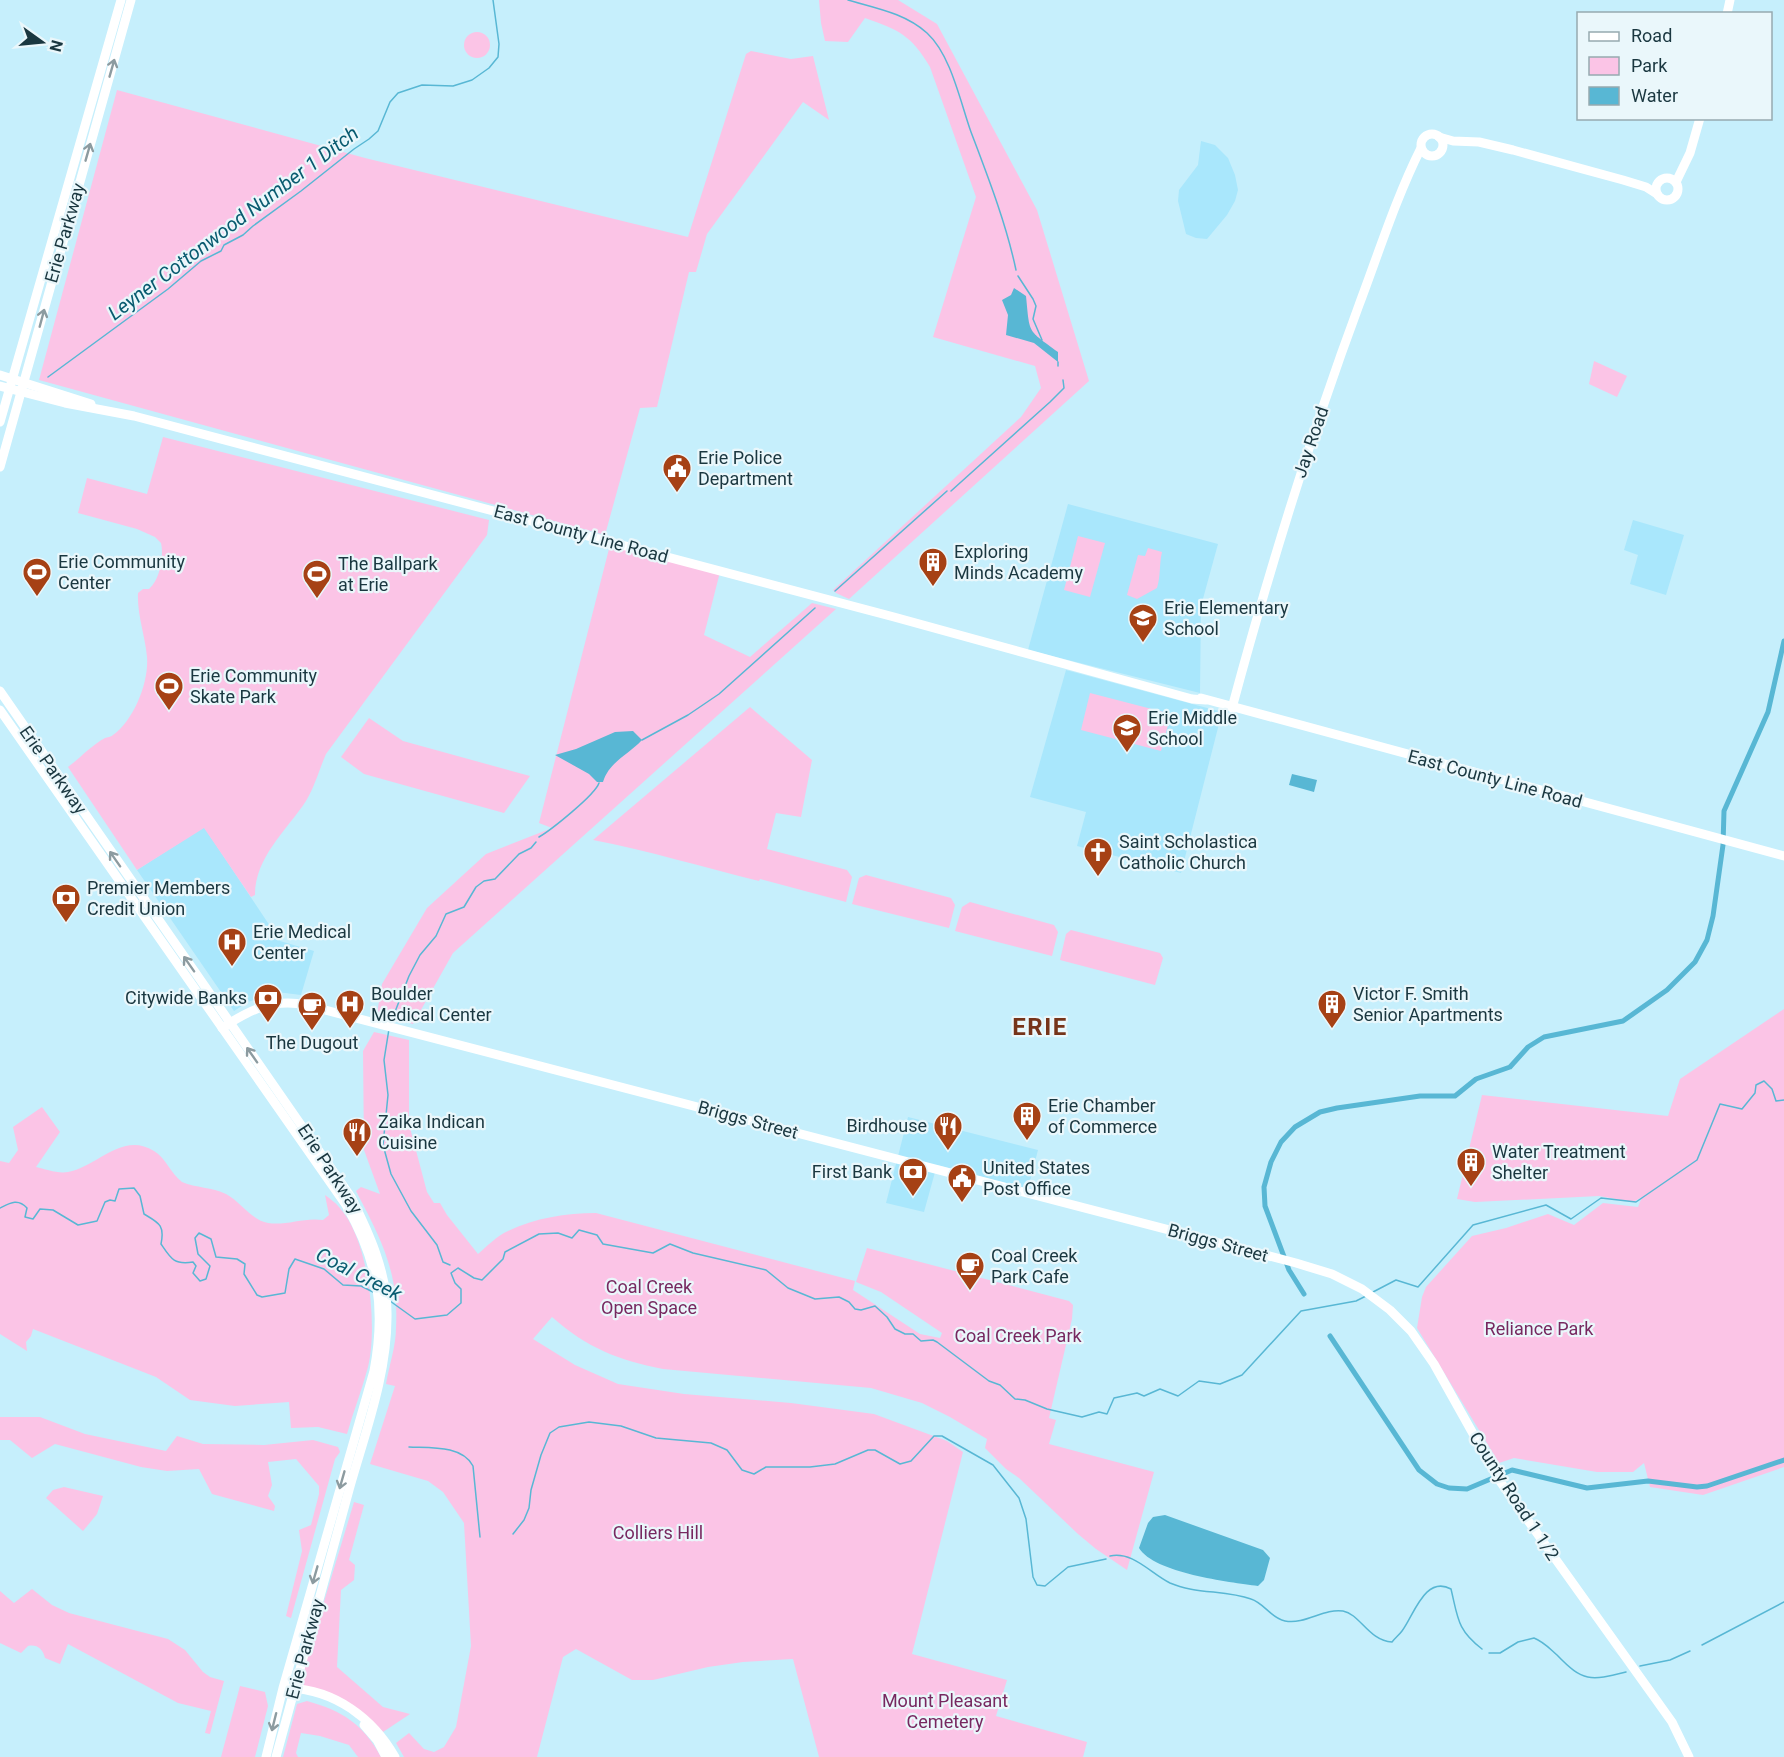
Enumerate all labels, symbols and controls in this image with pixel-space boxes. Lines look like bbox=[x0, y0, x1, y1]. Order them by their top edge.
north arrow bbox=[12, 12, 72, 72]
legend bbox=[1577, 12, 1772, 120]
text: Road bbox=[1631, 25, 1672, 46]
text: N bbox=[45, 38, 67, 54]
text: Park bbox=[1631, 55, 1668, 76]
one-way arrow bbox=[107, 58, 118, 77]
text: Water bbox=[1631, 85, 1678, 106]
water label: Leyner Cottonwood Number 1 Ditch bbox=[103, 121, 363, 325]
one-way arrow bbox=[83, 143, 95, 162]
street label: Erie Parkway bbox=[40, 180, 89, 285]
one-way arrow bbox=[36, 309, 48, 328]
street label: Jay Road bbox=[1289, 403, 1332, 480]
place label: Erie Police Department bbox=[698, 447, 793, 489]
public building icon: Erie Police Department bbox=[661, 452, 693, 494]
street label: East County Line Road bbox=[492, 500, 671, 567]
place label: Exploring Minds Academy bbox=[954, 541, 1083, 583]
building icon: Exploring Minds Academy bbox=[917, 546, 949, 588]
place label: Erie Community Center bbox=[58, 551, 185, 593]
place label: The Ballpark at Erie bbox=[338, 553, 438, 595]
sports icon: Erie Community Center bbox=[21, 556, 53, 598]
sports icon: The Ballpark at Erie bbox=[301, 558, 333, 600]
place label: Erie Elementary School bbox=[1164, 597, 1289, 639]
school or university icon: Erie Elementary School bbox=[1127, 602, 1159, 644]
place label: Erie Community Skate Park bbox=[190, 665, 317, 707]
sports icon: Erie Community Skate Park bbox=[153, 670, 185, 712]
place label: Erie Middle School bbox=[1148, 707, 1237, 749]
school or university icon: Erie Middle School bbox=[1111, 712, 1143, 754]
street label: Erie Parkway bbox=[15, 722, 92, 818]
street label: East County Line Road bbox=[1406, 745, 1585, 812]
place label: Saint Scholastica Catholic Church bbox=[1119, 831, 1257, 873]
church icon: Saint Scholastica Catholic Church bbox=[1082, 836, 1114, 878]
one-way arrow bbox=[109, 851, 121, 867]
place label: Premier Members Credit Union bbox=[87, 877, 230, 919]
bank icon: Premier Members Credit Union bbox=[50, 882, 82, 924]
place label: Erie Medical Center bbox=[253, 921, 351, 963]
hospital icon: Erie Medical Center bbox=[216, 926, 248, 968]
one-way arrow bbox=[183, 956, 195, 972]
bank icon: Citywide Banks bbox=[252, 982, 284, 1024]
place label: Boulder Medical Center bbox=[371, 983, 492, 1025]
place label: Victor F. Smith Senior Apartments bbox=[1353, 983, 1503, 1025]
place label: Citywide Banks bbox=[125, 987, 247, 1008]
hospital icon: Boulder Medical Center bbox=[334, 988, 366, 1030]
building icon: Victor F. Smith Senior Apartments bbox=[1316, 988, 1348, 1030]
cafe icon: The Dugout bbox=[296, 990, 328, 1032]
district label: ERIE bbox=[1012, 1013, 1068, 1041]
place label: The Dugout bbox=[266, 1032, 358, 1053]
one-way arrow bbox=[246, 1047, 258, 1064]
place label: Erie Chamber of Commerce bbox=[1048, 1095, 1157, 1137]
street label: Briggs Street bbox=[696, 1096, 801, 1143]
building icon: Erie Chamber of Commerce bbox=[1011, 1100, 1043, 1142]
restaurant icon: Birdhouse bbox=[932, 1110, 964, 1152]
place label: Zaika Indican Cuisine bbox=[378, 1111, 485, 1153]
place label: Birdhouse bbox=[846, 1115, 927, 1136]
restaurant icon: Zaika Indican Cuisine bbox=[341, 1116, 373, 1158]
street label: Erie Parkway bbox=[294, 1120, 367, 1218]
place label: Water Treatment Shelter bbox=[1492, 1141, 1626, 1183]
building icon: Water Treatment Shelter bbox=[1455, 1146, 1487, 1188]
bank icon: First Bank bbox=[897, 1156, 929, 1198]
place label: United States Post Office bbox=[983, 1157, 1090, 1199]
place label: First Bank bbox=[812, 1161, 893, 1182]
public building icon: United States Post Office bbox=[946, 1162, 978, 1204]
street label: Briggs Street bbox=[1166, 1219, 1271, 1266]
water label: Coal Creek bbox=[312, 1242, 407, 1306]
place label: Coal Creek Park Cafe bbox=[991, 1245, 1078, 1287]
cafe icon: Coal Creek Park Cafe bbox=[954, 1250, 986, 1292]
park label: Coal Creek Open Space bbox=[601, 1276, 697, 1318]
park label: Reliance Park bbox=[1485, 1318, 1594, 1339]
park label: Coal Creek Park bbox=[954, 1325, 1082, 1346]
street label: County Road 1 1/2 bbox=[1465, 1428, 1564, 1564]
one-way arrow bbox=[336, 1470, 347, 1489]
park label: Colliers Hill bbox=[613, 1522, 703, 1543]
one-way arrow bbox=[309, 1565, 320, 1584]
street label: Erie Parkway bbox=[281, 1596, 328, 1701]
park label: Mount Pleasant Cemetery bbox=[882, 1690, 1008, 1732]
one-way arrow bbox=[268, 1712, 280, 1731]

